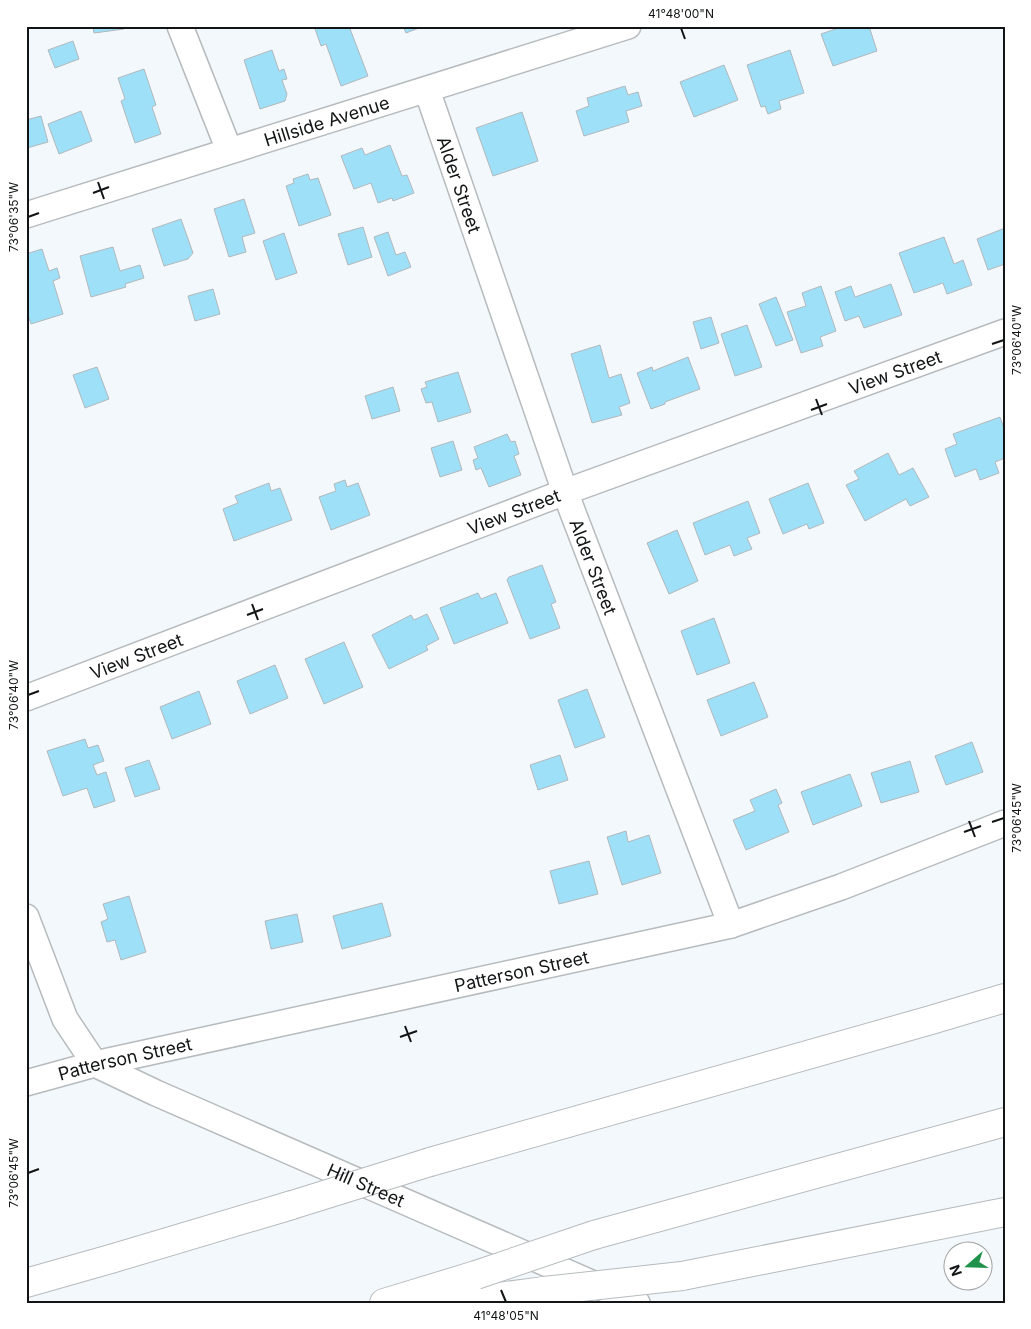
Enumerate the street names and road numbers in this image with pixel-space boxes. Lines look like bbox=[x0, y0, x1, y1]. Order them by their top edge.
street label: Hillside Avenue bbox=[261, 91, 392, 150]
street label: Alder Street bbox=[433, 133, 486, 236]
street label: View Street bbox=[845, 345, 944, 399]
street label: View Street bbox=[464, 484, 563, 539]
street label: Alder Street bbox=[566, 516, 622, 618]
street label: View Street bbox=[87, 629, 186, 683]
street label: Patterson Street bbox=[452, 946, 591, 996]
street label: Patterson Street bbox=[56, 1033, 194, 1084]
street label: Hill Street bbox=[324, 1159, 408, 1211]

